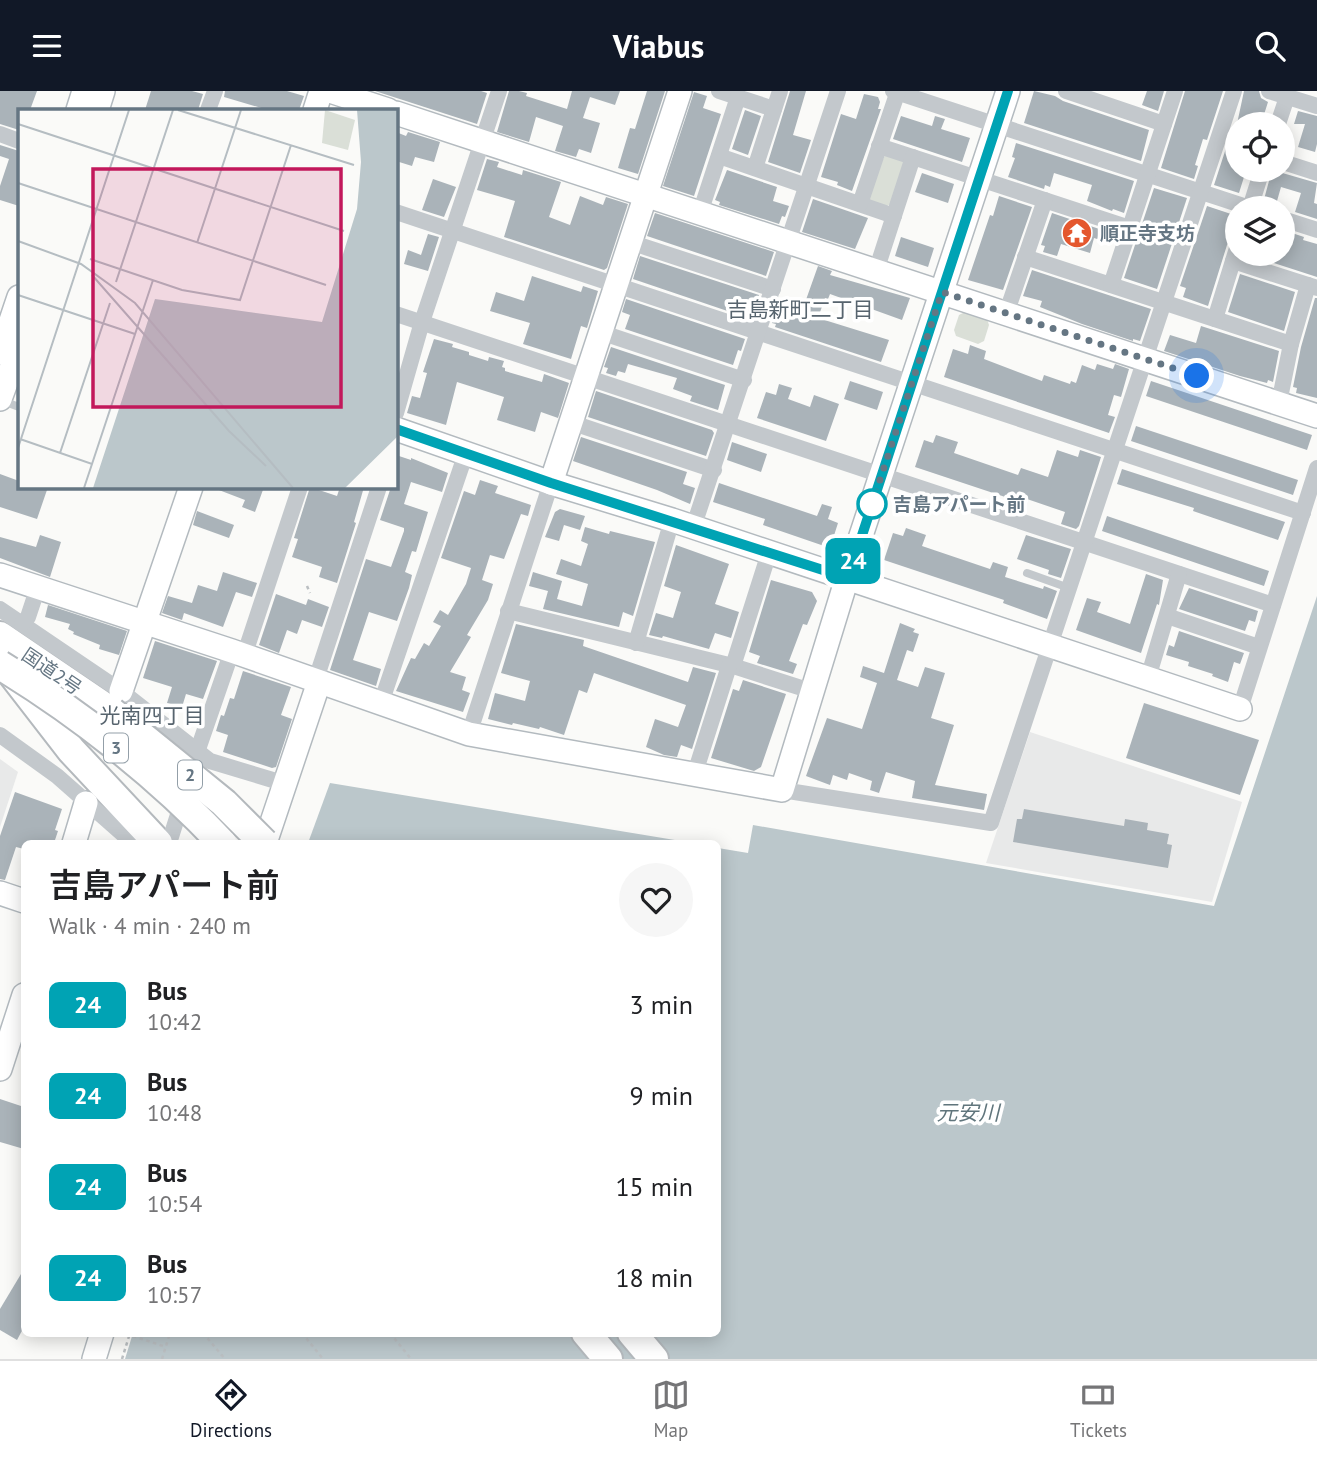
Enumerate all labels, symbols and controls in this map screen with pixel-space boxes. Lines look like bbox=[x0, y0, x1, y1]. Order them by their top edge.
text: Viabus bbox=[613, 25, 704, 67]
icon: menu bbox=[28, 27, 66, 65]
icon: search bbox=[1251, 27, 1289, 65]
inset map bbox=[18, 109, 397, 488]
map controls bbox=[1225, 112, 1295, 266]
button: locate bbox=[1225, 112, 1295, 182]
button: layers bbox=[1225, 196, 1295, 266]
temple icon: 順正寺支坊 bbox=[1060, 216, 1094, 250]
place label: 順正寺支坊 bbox=[1100, 221, 1195, 245]
district label: 吉島新町二丁目 bbox=[727, 296, 874, 323]
your location bbox=[1179, 358, 1214, 393]
marker: 吉島アパート前 bbox=[857, 489, 887, 519]
place label: 吉島アパート前 bbox=[893, 492, 1026, 516]
line badge: 24 bbox=[822, 538, 884, 584]
text: 24 bbox=[839, 545, 867, 576]
street label: 国道2号 bbox=[17, 642, 87, 700]
district label: 光南四丁目 bbox=[100, 702, 205, 729]
road number: 3 bbox=[104, 733, 128, 763]
road number: 2 bbox=[178, 761, 202, 789]
text: 吉島アパート前 bbox=[49, 863, 279, 906]
button: heart bbox=[619, 863, 693, 937]
text: Walk · 4 min · 240 m bbox=[49, 911, 251, 940]
text: Bus bbox=[147, 974, 187, 1007]
text: 3 min bbox=[630, 988, 693, 1021]
text: 24 bbox=[74, 989, 101, 1020]
text: 10:42 bbox=[147, 1007, 202, 1036]
text: Bus bbox=[147, 1065, 187, 1098]
text: 9 min bbox=[630, 1079, 693, 1112]
text: 24 bbox=[74, 1080, 101, 1111]
text: 10:48 bbox=[147, 1098, 202, 1127]
water label: 元安川 bbox=[937, 1099, 1001, 1126]
text: Bus bbox=[147, 1156, 187, 1189]
text: 15 min bbox=[615, 1170, 693, 1203]
text: 24 bbox=[74, 1171, 101, 1202]
text: 10:54 bbox=[147, 1189, 202, 1218]
text: Bus bbox=[147, 1247, 187, 1280]
text: 18 min bbox=[615, 1261, 693, 1294]
text: 24 bbox=[74, 1262, 101, 1293]
text: 10:57 bbox=[147, 1280, 202, 1309]
tab: Directions bbox=[190, 1376, 272, 1442]
tab: Map bbox=[652, 1376, 690, 1442]
tab: Tickets bbox=[1070, 1376, 1127, 1442]

